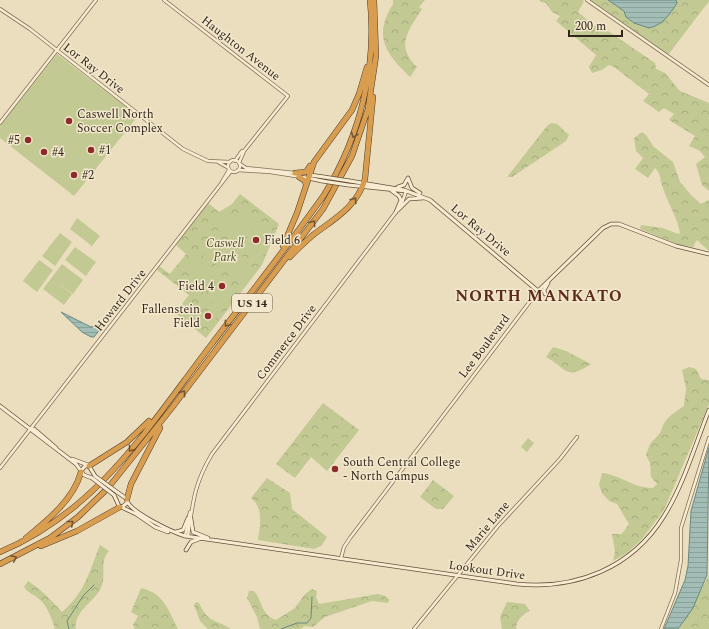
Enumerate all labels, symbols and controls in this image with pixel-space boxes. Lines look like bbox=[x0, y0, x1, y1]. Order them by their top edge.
street label: Haughton Avenue bbox=[197, 11, 285, 86]
scale bar bbox=[569, 12, 622, 38]
text: 200 m bbox=[575, 17, 606, 36]
street label: Lor Ray Drive bbox=[59, 38, 129, 99]
place label: Caswell North Soccer Complex bbox=[77, 105, 163, 138]
marker: Caswell North Soccer Complex bbox=[64, 116, 74, 126]
place label: #5 bbox=[8, 131, 20, 150]
one-way arrow bbox=[350, 131, 358, 138]
marker: #5 bbox=[23, 135, 33, 145]
place label: #1 bbox=[99, 141, 111, 160]
place label: #4 bbox=[52, 143, 64, 162]
marker: #1 bbox=[86, 145, 96, 155]
marker: #4 bbox=[39, 147, 49, 157]
place label: #2 bbox=[82, 166, 94, 185]
marker: #2 bbox=[69, 170, 79, 180]
one-way arrow bbox=[349, 197, 357, 204]
street label: Lor Ray Drive bbox=[446, 199, 515, 262]
one-way arrow bbox=[308, 220, 315, 227]
place label: Field 6 bbox=[264, 231, 300, 250]
park label: Caswell Park bbox=[206, 234, 244, 267]
marker: Field 6 bbox=[251, 235, 261, 245]
street label: Howard Drive bbox=[90, 265, 151, 336]
place label: Field 4 bbox=[178, 277, 214, 296]
marker: Field 4 bbox=[217, 281, 227, 291]
district label: NORTH MANKATO bbox=[455, 284, 623, 308]
road number: US 14 bbox=[232, 294, 272, 312]
place label: Fallenstein Field bbox=[141, 300, 200, 333]
street label: Commerce Drive bbox=[252, 300, 321, 384]
street label: Lee Boulevard bbox=[454, 310, 515, 382]
marker: Fallenstein Field bbox=[203, 311, 213, 321]
one-way arrow bbox=[224, 319, 231, 326]
one-way arrow bbox=[179, 390, 186, 397]
one-way arrow bbox=[128, 445, 135, 452]
place label: South Central College - North Campus bbox=[343, 453, 461, 486]
marker: South Central College - North Campus bbox=[330, 464, 340, 474]
street label: Marie Lane bbox=[461, 497, 514, 556]
one-way arrow bbox=[66, 520, 74, 527]
one-way arrow bbox=[9, 555, 17, 563]
street label: Lookout Drive bbox=[448, 556, 527, 585]

